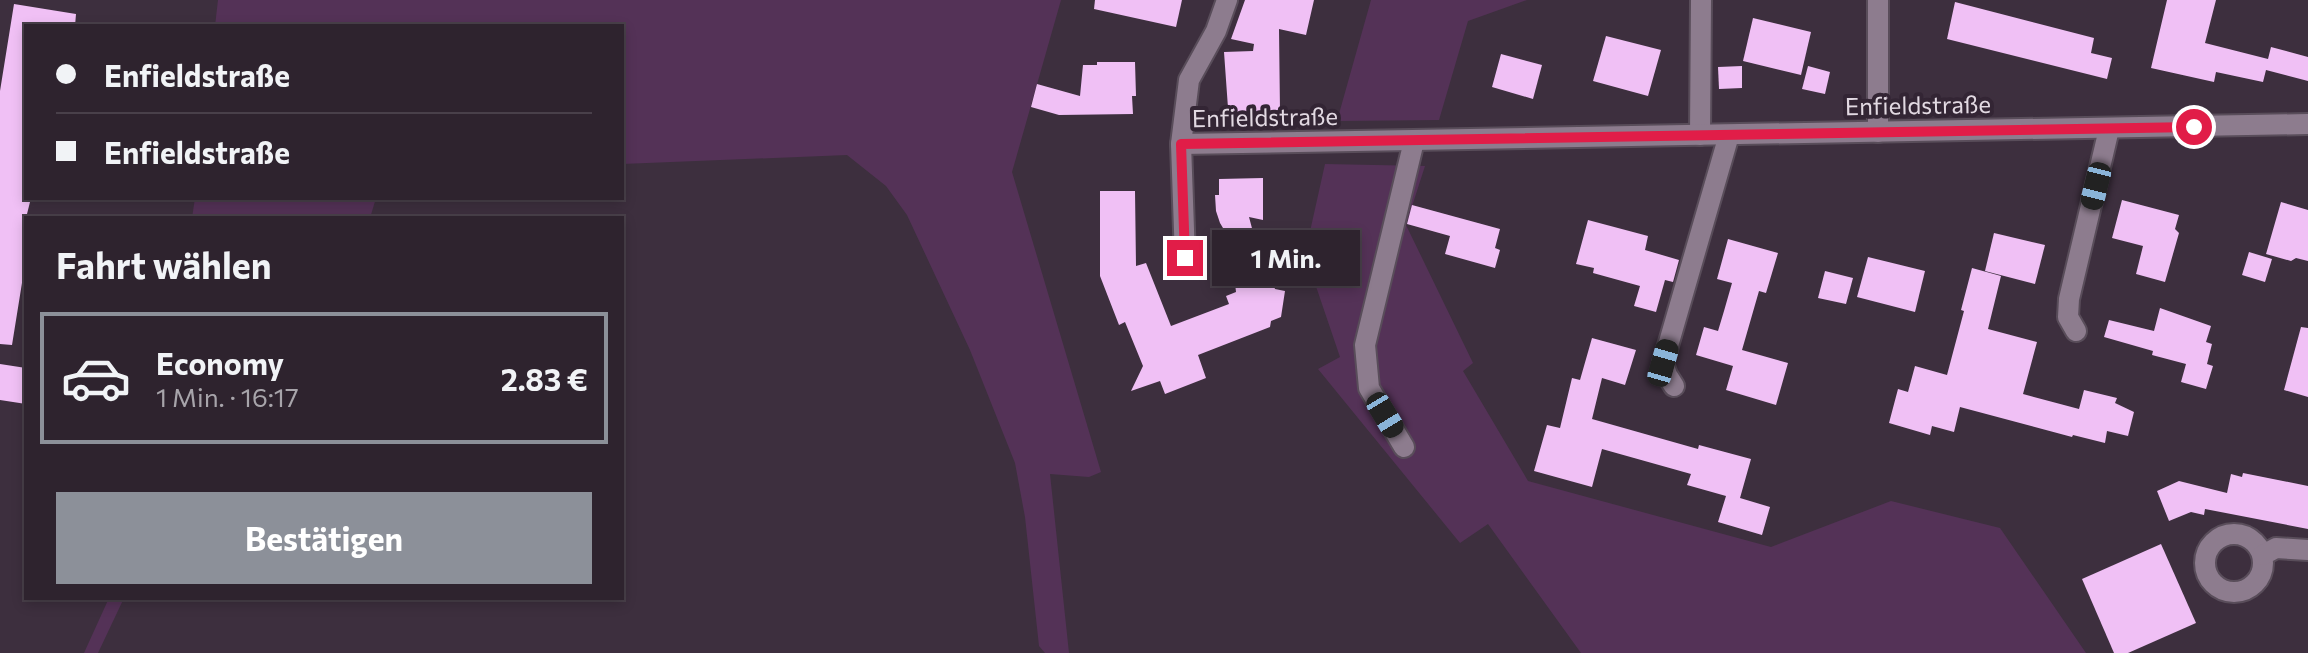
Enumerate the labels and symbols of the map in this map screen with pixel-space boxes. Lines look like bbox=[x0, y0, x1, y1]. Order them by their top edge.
street label: Enfieldstraße bbox=[1845, 89, 1991, 120]
street label: Enfieldstraße bbox=[1192, 101, 1338, 132]
route start bbox=[2176, 109, 2212, 145]
car bbox=[2079, 160, 2113, 212]
callout: 1 Min. bbox=[1213, 230, 1361, 286]
route end bbox=[1167, 240, 1203, 276]
car bbox=[1645, 337, 1681, 389]
car bbox=[1362, 388, 1408, 442]

